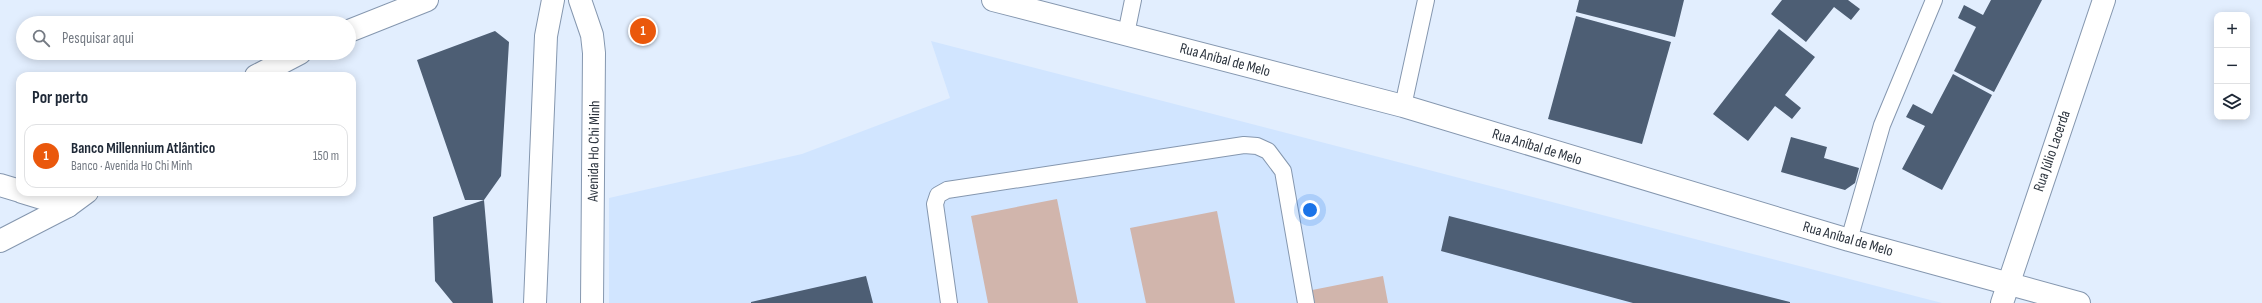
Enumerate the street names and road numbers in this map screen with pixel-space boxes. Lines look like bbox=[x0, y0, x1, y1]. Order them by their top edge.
street label: Rua Aníbal de Melo bbox=[1178, 39, 1272, 81]
street label: Avenida Ho Chi Minh bbox=[584, 100, 604, 203]
street label: Rua Júlio Lacerda bbox=[2029, 108, 2075, 194]
street label: Rua Aníbal de Melo bbox=[1490, 124, 1584, 170]
street label: Rua Aníbal de Melo bbox=[1801, 217, 1895, 261]

